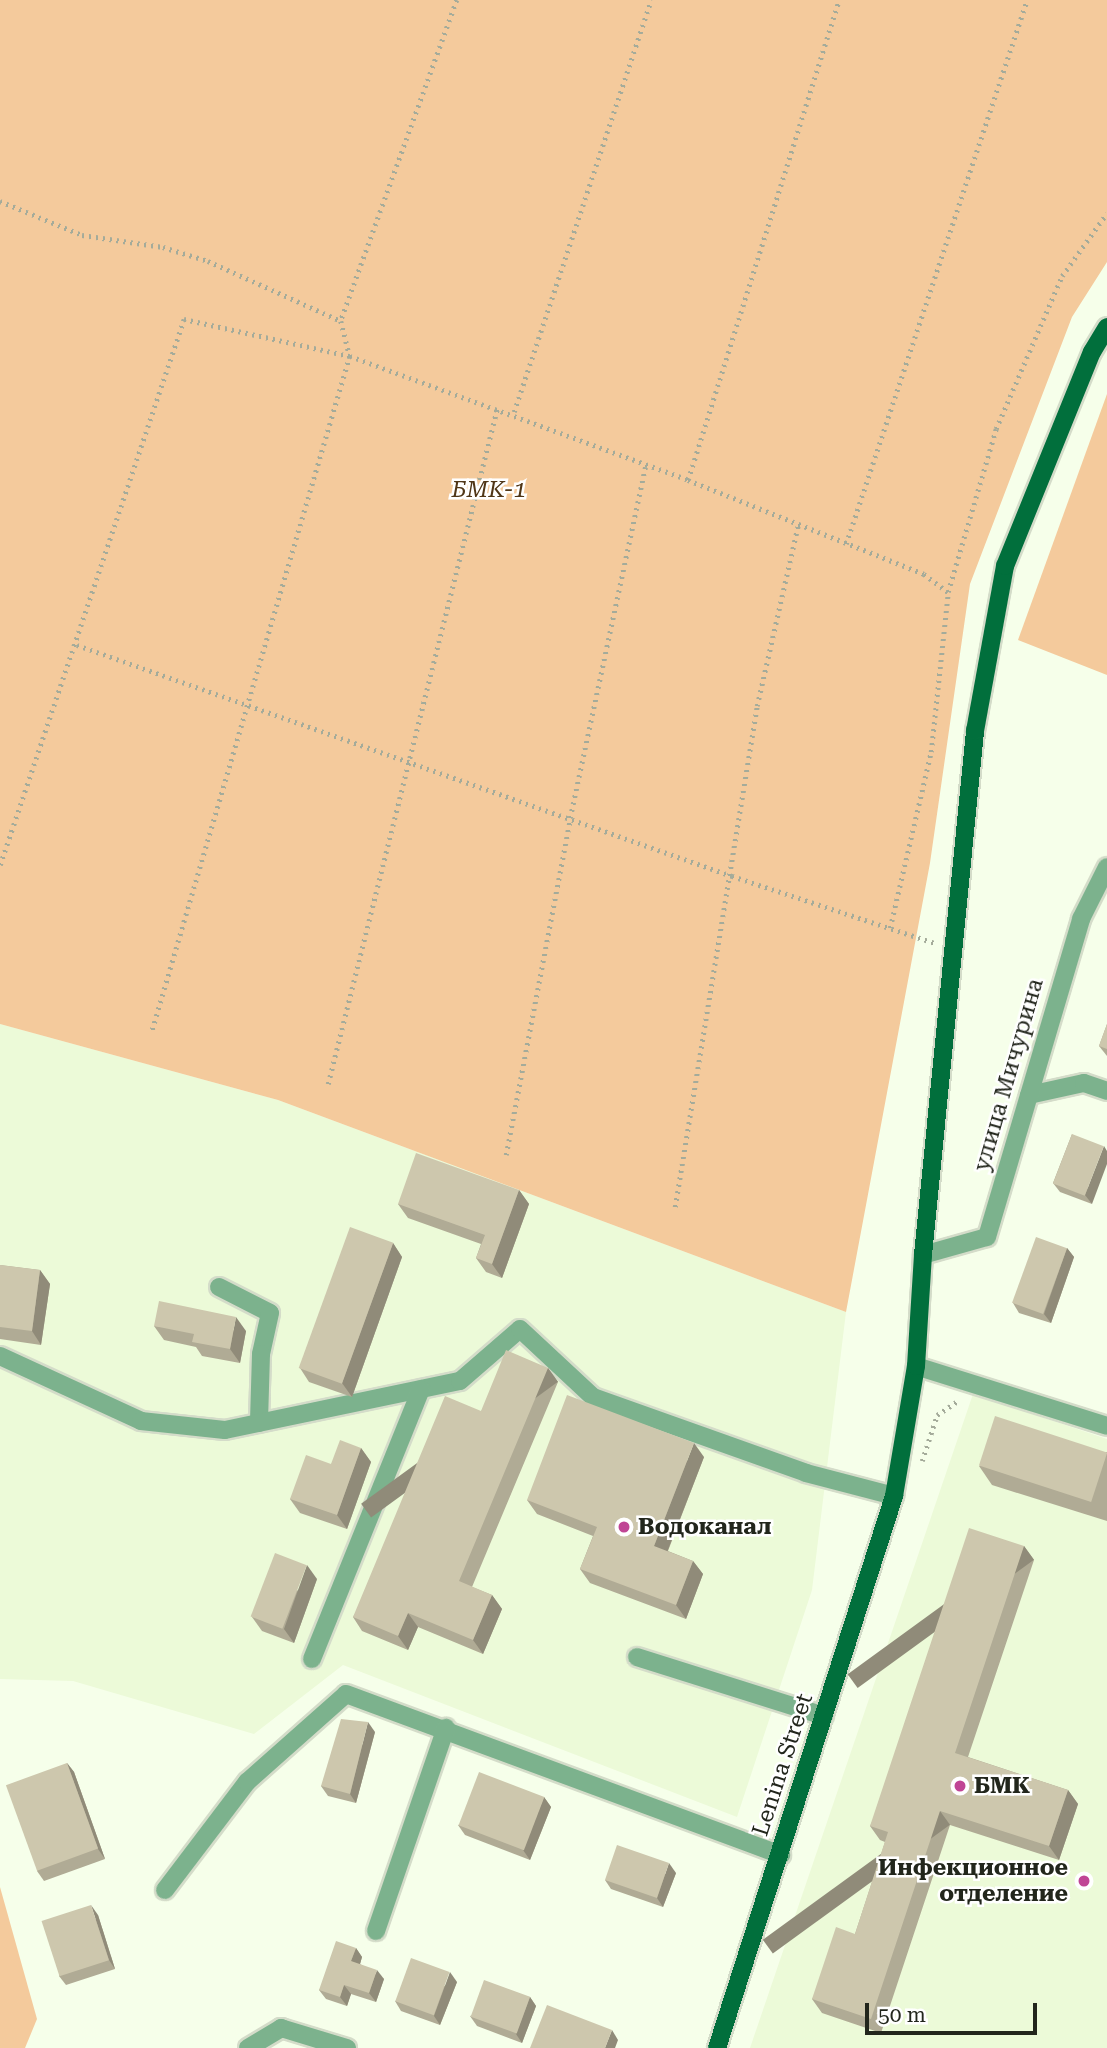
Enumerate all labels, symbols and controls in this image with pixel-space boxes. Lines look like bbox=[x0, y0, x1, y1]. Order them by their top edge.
park label: БМК-1 bbox=[452, 476, 526, 504]
street label: улица Мичурина bbox=[968, 975, 1050, 1175]
place label: Водоканал bbox=[638, 1513, 771, 1541]
marker: Водоканал bbox=[616, 1519, 632, 1535]
street label: Lenina Street bbox=[747, 1690, 819, 1840]
place label: БМК bbox=[974, 1772, 1030, 1800]
marker: БМК bbox=[952, 1778, 968, 1794]
place label: Инфекционное отделение bbox=[878, 1854, 1068, 1908]
marker: Инфекционное отделение bbox=[1074, 1871, 1094, 1891]
scale bar bbox=[869, 1988, 1040, 2032]
text: 50 m bbox=[878, 2003, 926, 2027]

